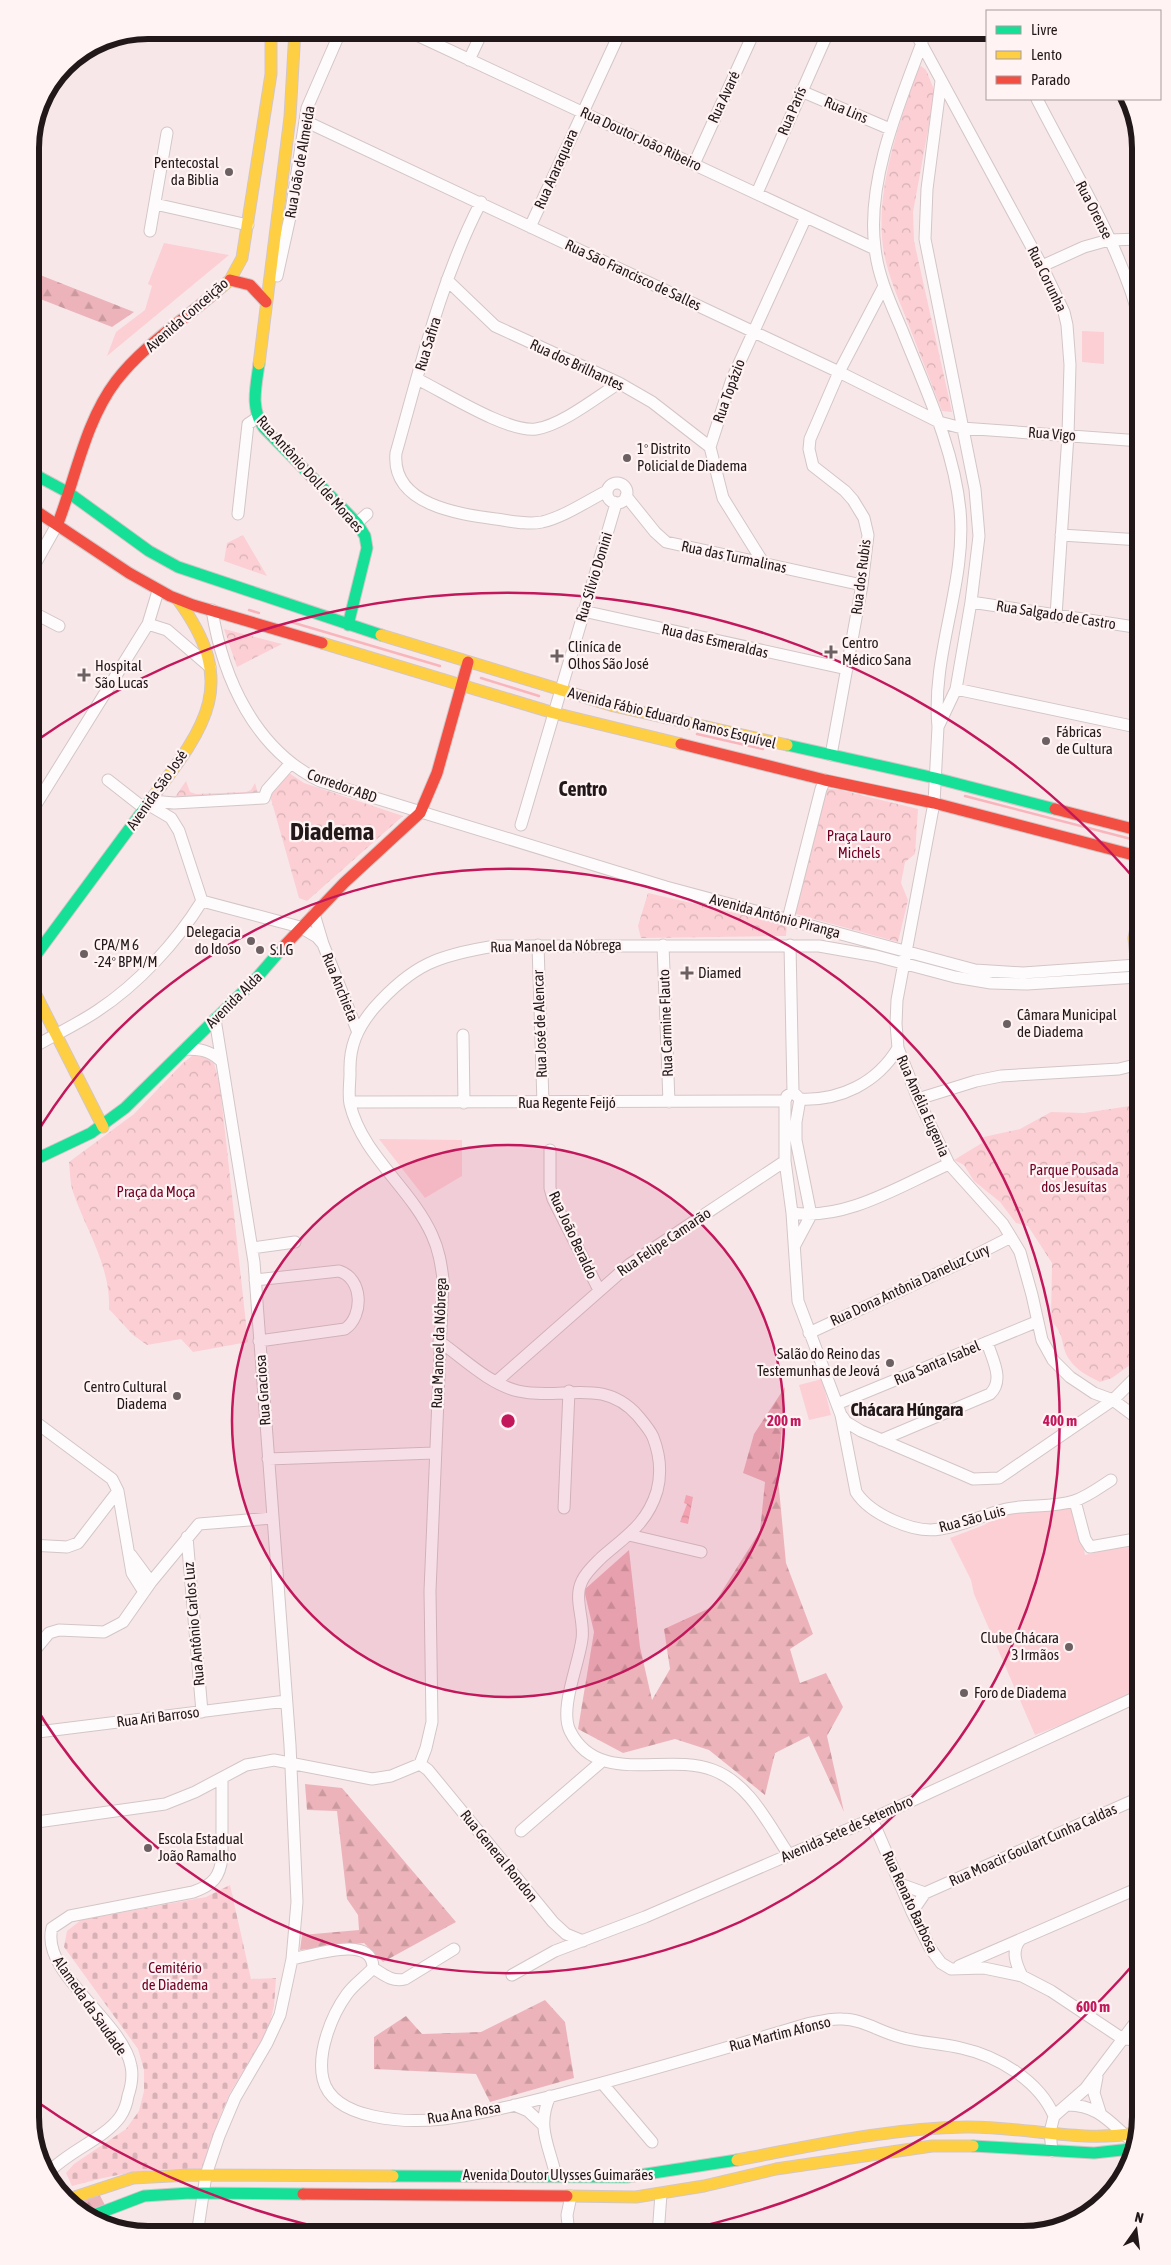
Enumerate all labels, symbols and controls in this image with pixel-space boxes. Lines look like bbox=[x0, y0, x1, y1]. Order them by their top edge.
legend bbox=[986, 10, 1161, 100]
text: Livre bbox=[1031, 21, 1058, 38]
text: Lento bbox=[1031, 46, 1062, 63]
street label: Rua Avaré bbox=[704, 68, 743, 125]
text: Parado bbox=[1031, 71, 1070, 88]
street label: Rua Paris bbox=[774, 84, 809, 138]
street label: Rua Lins bbox=[822, 93, 871, 126]
street label: Rua Doutor João Ribeiro bbox=[578, 103, 705, 174]
street label: Rua João de Almeida bbox=[281, 104, 318, 220]
street label: Rua Araraquara bbox=[530, 126, 581, 211]
place label: Pentecostal da Biblia bbox=[154, 154, 219, 188]
marker: Pentecostal da Biblia bbox=[223, 166, 235, 178]
street label: Rua Orense bbox=[1073, 178, 1116, 242]
street label: Rua São Francisco de Salles bbox=[562, 235, 704, 314]
street label: Rua Corunha bbox=[1024, 243, 1071, 314]
street label: Avenida Conceição bbox=[142, 274, 231, 355]
street label: Rua Safira bbox=[411, 315, 444, 373]
street label: Rua dos Brilhantes bbox=[527, 335, 627, 394]
street label: Rua Topázio bbox=[709, 357, 748, 425]
street label: Rua Antônio Doll de Moraes bbox=[253, 412, 367, 536]
street label: Rua Vigo bbox=[1028, 423, 1076, 444]
place label: 1º Distrito Policial de Diadema bbox=[637, 440, 747, 474]
marker: 1º Distrito Policial de Diadema bbox=[621, 452, 633, 464]
street label: Rua Sílvio Donini bbox=[572, 530, 615, 624]
street label: Rua das Turmalinas bbox=[680, 537, 788, 576]
street label: Rua dos Rubis bbox=[847, 538, 874, 616]
street label: Rua Salgado de Castro bbox=[995, 597, 1117, 632]
street label: Rua das Esmeraldas bbox=[660, 620, 770, 661]
place label: Centro Médico Sana bbox=[842, 634, 912, 668]
place label: Cliníca de Olhos São José bbox=[568, 638, 649, 672]
marker: Centro Médico Sana bbox=[824, 645, 838, 659]
marker: Cliníca de Olhos São José bbox=[550, 649, 564, 663]
place label: Hospital São Lucas bbox=[95, 657, 148, 691]
marker: Hospital São Lucas bbox=[77, 668, 91, 682]
street label: Avenida Fábio Eduardo Ramos Esquível bbox=[566, 683, 778, 752]
place label: Fábricas de Cultura bbox=[1056, 723, 1113, 757]
marker: Fábricas de Cultura bbox=[1040, 735, 1052, 747]
street label: Avenida São José bbox=[123, 746, 190, 833]
street label: Corredor ABD bbox=[305, 765, 379, 806]
district label: Centro bbox=[559, 777, 607, 800]
district label: Diadema bbox=[290, 817, 374, 845]
park label: Praça Lauro Michels bbox=[827, 827, 891, 861]
street label: Avenida Antônio Piranga bbox=[708, 890, 842, 941]
place label: Delegacia do Idoso bbox=[186, 923, 241, 957]
marker: Delegacia do Idoso bbox=[245, 935, 257, 947]
place label: CPA/M 6 -24º BPM/M bbox=[94, 936, 158, 970]
street label: Rua Manoel da Nóbrega bbox=[490, 936, 622, 955]
place label: S.I.G bbox=[270, 941, 293, 958]
marker: S.I.G bbox=[254, 944, 266, 956]
marker: CPA/M 6 -24º BPM/M bbox=[78, 948, 90, 960]
street label: Rua Anchieta bbox=[319, 950, 362, 1024]
place label: Diamed bbox=[698, 964, 741, 981]
marker: Diamed bbox=[680, 966, 694, 980]
street label: Avenida Alda bbox=[202, 968, 265, 1031]
street label: Rua José de Alencar bbox=[529, 969, 550, 1078]
street label: Rua Carmine Flauto bbox=[655, 969, 676, 1077]
place label: Câmara Municipal de Diadema bbox=[1017, 1006, 1117, 1040]
marker: Câmara Municipal de Diadema bbox=[1001, 1018, 1013, 1030]
street label: Rua Amélia Eugenia bbox=[893, 1052, 953, 1159]
street label: Rua Regente Feijó bbox=[518, 1094, 616, 1111]
park label: Parque Pousada dos Jesuítas bbox=[1029, 1161, 1119, 1195]
park label: Praça da Moça bbox=[117, 1183, 195, 1200]
street label: Rua João Beraldo bbox=[546, 1188, 601, 1281]
street label: Rua Felipe Camarão bbox=[614, 1204, 714, 1279]
street label: Rua Dona Antônia Daneluz Cury bbox=[827, 1240, 992, 1329]
street label: Rua Manoel da Nóbrega bbox=[428, 1277, 449, 1409]
street label: Rua Santa Isabel bbox=[891, 1337, 982, 1388]
place label: Salão do Reino das Testemunhas de Jeová bbox=[757, 1345, 880, 1379]
street label: Rua Graciosa bbox=[252, 1354, 273, 1426]
marker: Salão do Reino das Testemunhas de Jeová bbox=[884, 1357, 896, 1369]
place label: Centro Cultural Diadema bbox=[84, 1378, 167, 1412]
marker: Centro Cultural Diadema bbox=[171, 1390, 183, 1402]
district label: Chácara Húngara bbox=[851, 1399, 963, 1420]
centre of rings bbox=[499, 1412, 517, 1430]
text: 200 m bbox=[767, 1412, 801, 1429]
text: 400 m bbox=[1042, 1412, 1077, 1429]
street label: Rua São Luis bbox=[937, 1502, 1007, 1536]
street label: Rua Antônio Carlos Luz bbox=[180, 1561, 207, 1687]
place label: Clube Chácara 3 Irmãos bbox=[980, 1629, 1059, 1663]
marker: Clube Chácara 3 Irmãos bbox=[1063, 1641, 1075, 1653]
place label: Foro de Diadema bbox=[974, 1684, 1067, 1701]
marker: Foro de Diadema bbox=[958, 1687, 970, 1699]
street label: Rua Ari Barroso bbox=[116, 1703, 200, 1730]
street label: Avenida Sete de Setembro bbox=[778, 1792, 915, 1865]
street label: Rua Moacir Goulart Cunha Caldas bbox=[946, 1800, 1119, 1889]
street label: Rua General Rondon bbox=[457, 1806, 542, 1905]
place label: Escola Estadual João Ramalho bbox=[158, 1830, 244, 1864]
marker: Escola Estadual João Ramalho bbox=[142, 1842, 154, 1854]
street label: Rua Renato Barbosa bbox=[879, 1848, 942, 1955]
street label: Alameda da Saudade bbox=[50, 1953, 131, 2059]
park label: Cemitério de Diadema bbox=[142, 1959, 208, 1993]
text: 600 m bbox=[1076, 1998, 1110, 2015]
street label: Rua Martim Afonso bbox=[727, 2013, 832, 2054]
street label: Rua Ana Rosa bbox=[426, 2098, 502, 2127]
street label: Avenida Doutor Ulysses Guimarães bbox=[463, 2166, 653, 2183]
north arrow bbox=[1111, 2205, 1161, 2255]
text: N bbox=[1133, 2209, 1145, 2226]

